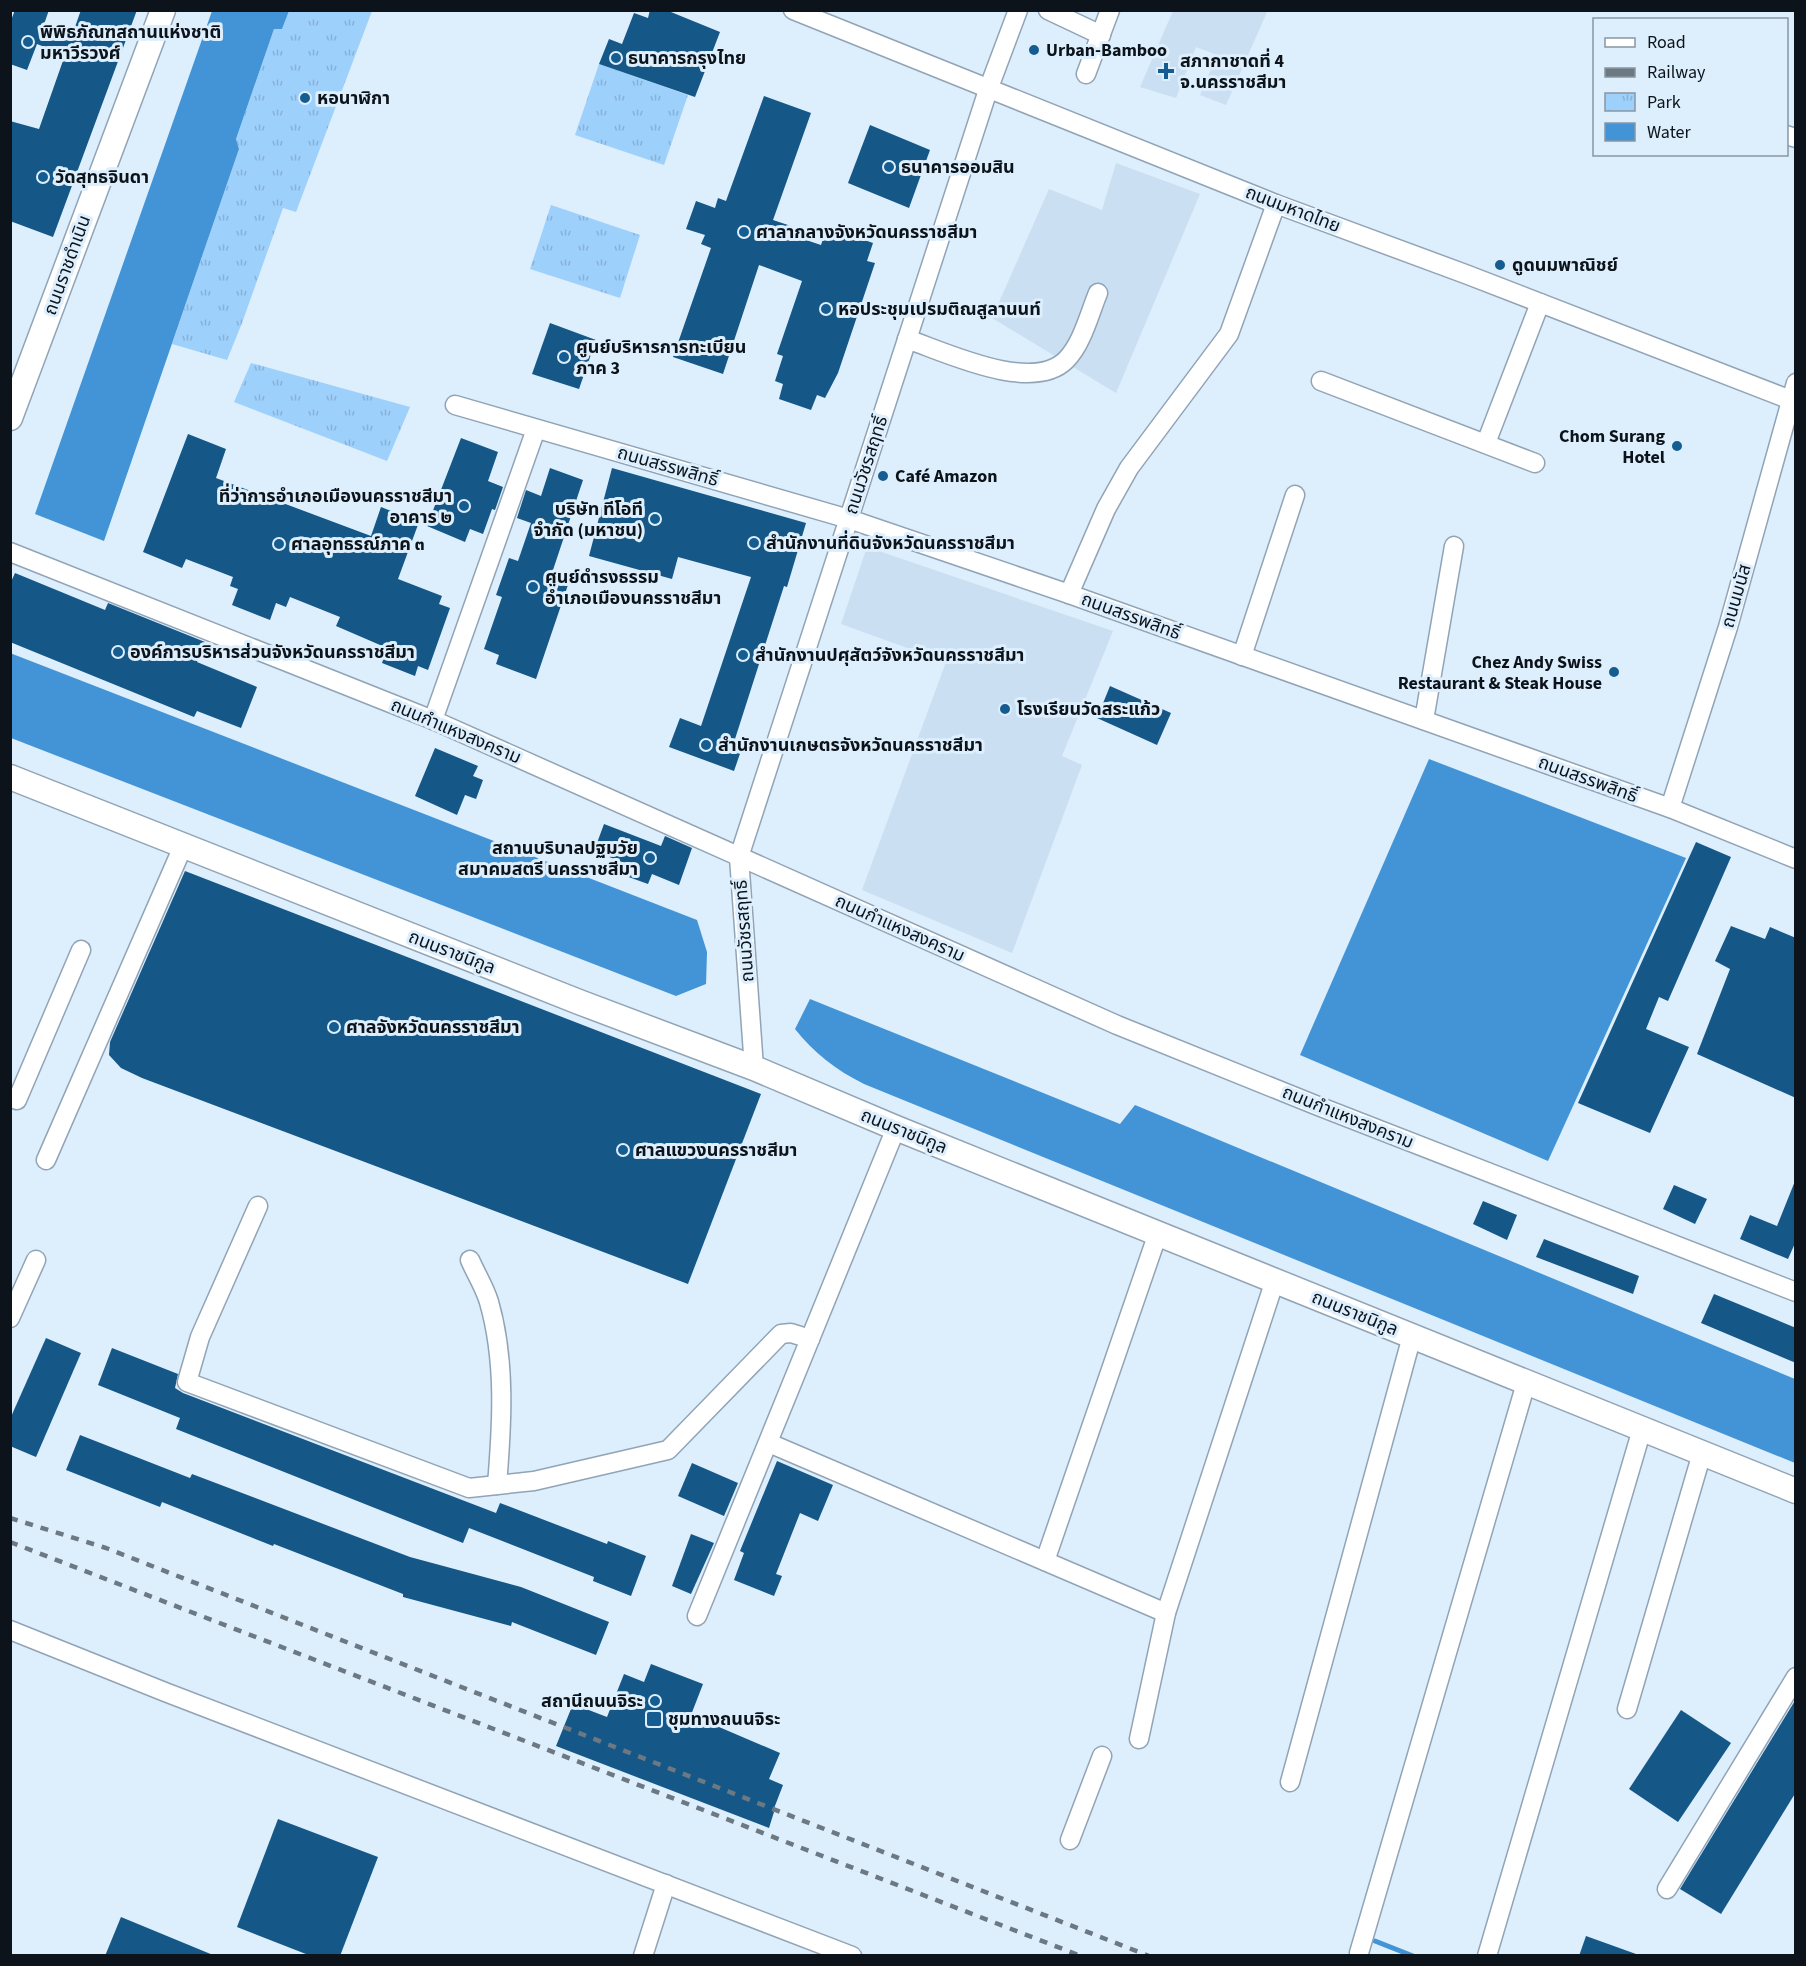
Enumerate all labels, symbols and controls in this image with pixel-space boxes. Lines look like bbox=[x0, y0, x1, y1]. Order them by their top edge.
legend bbox=[1593, 18, 1788, 156]
place label: พิพิธภัณฑสถานแห่งชาติ มหาวีรวงศ์ bbox=[40, 20, 221, 66]
text: Road bbox=[1647, 30, 1686, 55]
marker: พิพิธภัณฑสถานแห่งชาติ มหาวีรวงศ์ bbox=[21, 35, 35, 49]
place label: Urban-Bamboo bbox=[1046, 38, 1167, 63]
marker: Urban-Bamboo bbox=[1027, 43, 1041, 57]
place label: ธนาคารกรุงไทย bbox=[628, 46, 746, 71]
place label: สภากาชาดที่ 4 จ.นครราชสีมา bbox=[1180, 48, 1286, 95]
marker: ธนาคารกรุงไทย bbox=[609, 51, 623, 65]
text: Railway bbox=[1647, 60, 1706, 85]
marker: สภากาชาดที่ 4 จ.นครราชสีมา bbox=[1157, 62, 1175, 80]
place label: หอนาฬิกา bbox=[317, 86, 390, 111]
text: Park bbox=[1647, 90, 1681, 115]
marker: หอนาฬิกา bbox=[298, 91, 312, 105]
text: Water bbox=[1647, 120, 1691, 145]
place label: ธนาคารออมสิน bbox=[901, 155, 1015, 180]
marker: ธนาคารออมสิน bbox=[882, 160, 896, 174]
place label: วัดสุทธจินดา bbox=[55, 165, 149, 190]
marker: วัดสุทธจินดา bbox=[36, 170, 50, 184]
street label: ถนนมหาดไทย bbox=[1242, 180, 1344, 239]
street label: ถนนราชดำเนิน bbox=[38, 212, 97, 319]
place label: ศาลากลางจังหวัดนครราชสีมา bbox=[756, 220, 977, 245]
marker: ศาลากลางจังหวัดนครราชสีมา bbox=[737, 225, 751, 239]
place label: ดูดนมพาณิชย์ bbox=[1512, 253, 1618, 278]
marker: ดูดนมพาณิชย์ bbox=[1493, 258, 1507, 272]
place label: หอประชุมเปรมติณสูลานนท์ bbox=[838, 297, 1041, 322]
marker: หอประชุมเปรมติณสูลานนท์ bbox=[819, 302, 833, 316]
place label: ศูนย์บริหารการทะเบียน ภาค 3 bbox=[576, 335, 746, 381]
marker: ศูนย์บริหารการทะเบียน ภาค 3 bbox=[557, 350, 571, 364]
street label: ถนนวัชรสฤทธิ์ bbox=[839, 412, 894, 518]
place label: Chom Surang Hotel bbox=[1559, 424, 1665, 470]
marker: Chom Surang Hotel bbox=[1670, 439, 1684, 453]
street label: ถนนสรรพสิทธิ์ bbox=[614, 440, 722, 493]
place label: Café Amazon bbox=[895, 464, 997, 489]
marker: Café Amazon bbox=[876, 469, 890, 483]
place label: ที่ว่าการอำเภอเมืองนครราชสีมา อาคาร ๒ bbox=[219, 483, 452, 530]
place label: บริษัท ทีโอที จำกัด (มหาชน) bbox=[533, 497, 643, 543]
marker: ที่ว่าการอำเภอเมืองนครราชสีมา อาคาร ๒ bbox=[457, 499, 471, 513]
marker: บริษัท ทีโอที จำกัด (มหาชน) bbox=[648, 512, 662, 526]
place label: สำนักงานที่ดินจังหวัดนครราชสีมา bbox=[766, 530, 1015, 556]
place label: ศาลอุทธรณ์ภาค ๓ bbox=[291, 532, 425, 557]
marker: สำนักงานที่ดินจังหวัดนครราชสีมา bbox=[747, 536, 761, 550]
marker: ศาลอุทธรณ์ภาค ๓ bbox=[272, 537, 286, 551]
street label: ถนนมนัส bbox=[1715, 561, 1757, 631]
place label: ศูนย์ดำรงธรรม อำเภอเมืองนครราชสีมา bbox=[545, 565, 721, 611]
marker: ศูนย์ดำรงธรรม อำเภอเมืองนครราชสีมา bbox=[526, 580, 540, 594]
street label: ถนนสรรพสิทธิ์ bbox=[1078, 587, 1184, 646]
place label: องค์การบริหารส่วนจังหวัดนครราชสีมา bbox=[130, 640, 415, 665]
place label: สำนักงานปศุสัตว์จังหวัดนครราชสีมา bbox=[755, 643, 1024, 668]
marker: องค์การบริหารส่วนจังหวัดนครราชสีมา bbox=[111, 645, 125, 659]
marker: สำนักงานปศุสัตว์จังหวัดนครราชสีมา bbox=[736, 648, 750, 662]
place label: Chez Andy Swiss Restaurant & Steak House bbox=[1398, 650, 1602, 696]
marker: Chez Andy Swiss Restaurant & Steak House bbox=[1607, 665, 1621, 679]
street label: ถนนกำแหงสงคราม bbox=[387, 693, 525, 770]
place label: โรงเรียนวัดสระแก้ว bbox=[1017, 697, 1160, 722]
marker: โรงเรียนวัดสระแก้ว bbox=[998, 702, 1012, 716]
place label: สำนักงานเกษตรจังหวัดนครราชสีมา bbox=[718, 733, 983, 758]
marker: สำนักงานเกษตรจังหวัดนครราชสีมา bbox=[699, 738, 713, 752]
street label: ถนนสรรพสิทธิ์ bbox=[1535, 750, 1641, 809]
place label: สถานบริบาลปฐมวัย สมาคมสตรี นครราชสีมา bbox=[458, 836, 638, 882]
marker: สถานบริบาลปฐมวัย สมาคมสตรี นครราชสีมา bbox=[643, 851, 657, 865]
street label: ถนนวัชรสฤทธิ์ bbox=[728, 879, 761, 983]
street label: ถนนกำแหงสงคราม bbox=[831, 889, 969, 968]
street label: ถนนราชนิกูล bbox=[405, 924, 499, 980]
place label: ศาลจังหวัดนครราชสีมา bbox=[346, 1015, 519, 1040]
marker: ศาลจังหวัดนครราชสีมา bbox=[327, 1020, 341, 1034]
street label: ถนนกำแหงสงคราม bbox=[1278, 1080, 1417, 1155]
street label: ถนนราชนิกูล bbox=[857, 1103, 951, 1160]
place label: ศาลแขวงนครราชสีมา bbox=[635, 1138, 797, 1163]
marker: ศาลแขวงนครราชสีมา bbox=[616, 1143, 630, 1157]
street label: ถนนราชนิกูล bbox=[1308, 1285, 1402, 1342]
place label: สถานีถนนจิระ bbox=[541, 1689, 643, 1714]
marker: สถานีถนนจิระ bbox=[648, 1694, 662, 1708]
place label: ชุมทางถนนจิระ bbox=[668, 1707, 780, 1732]
marker: ชุมทางถนนจิระ bbox=[645, 1710, 663, 1728]

